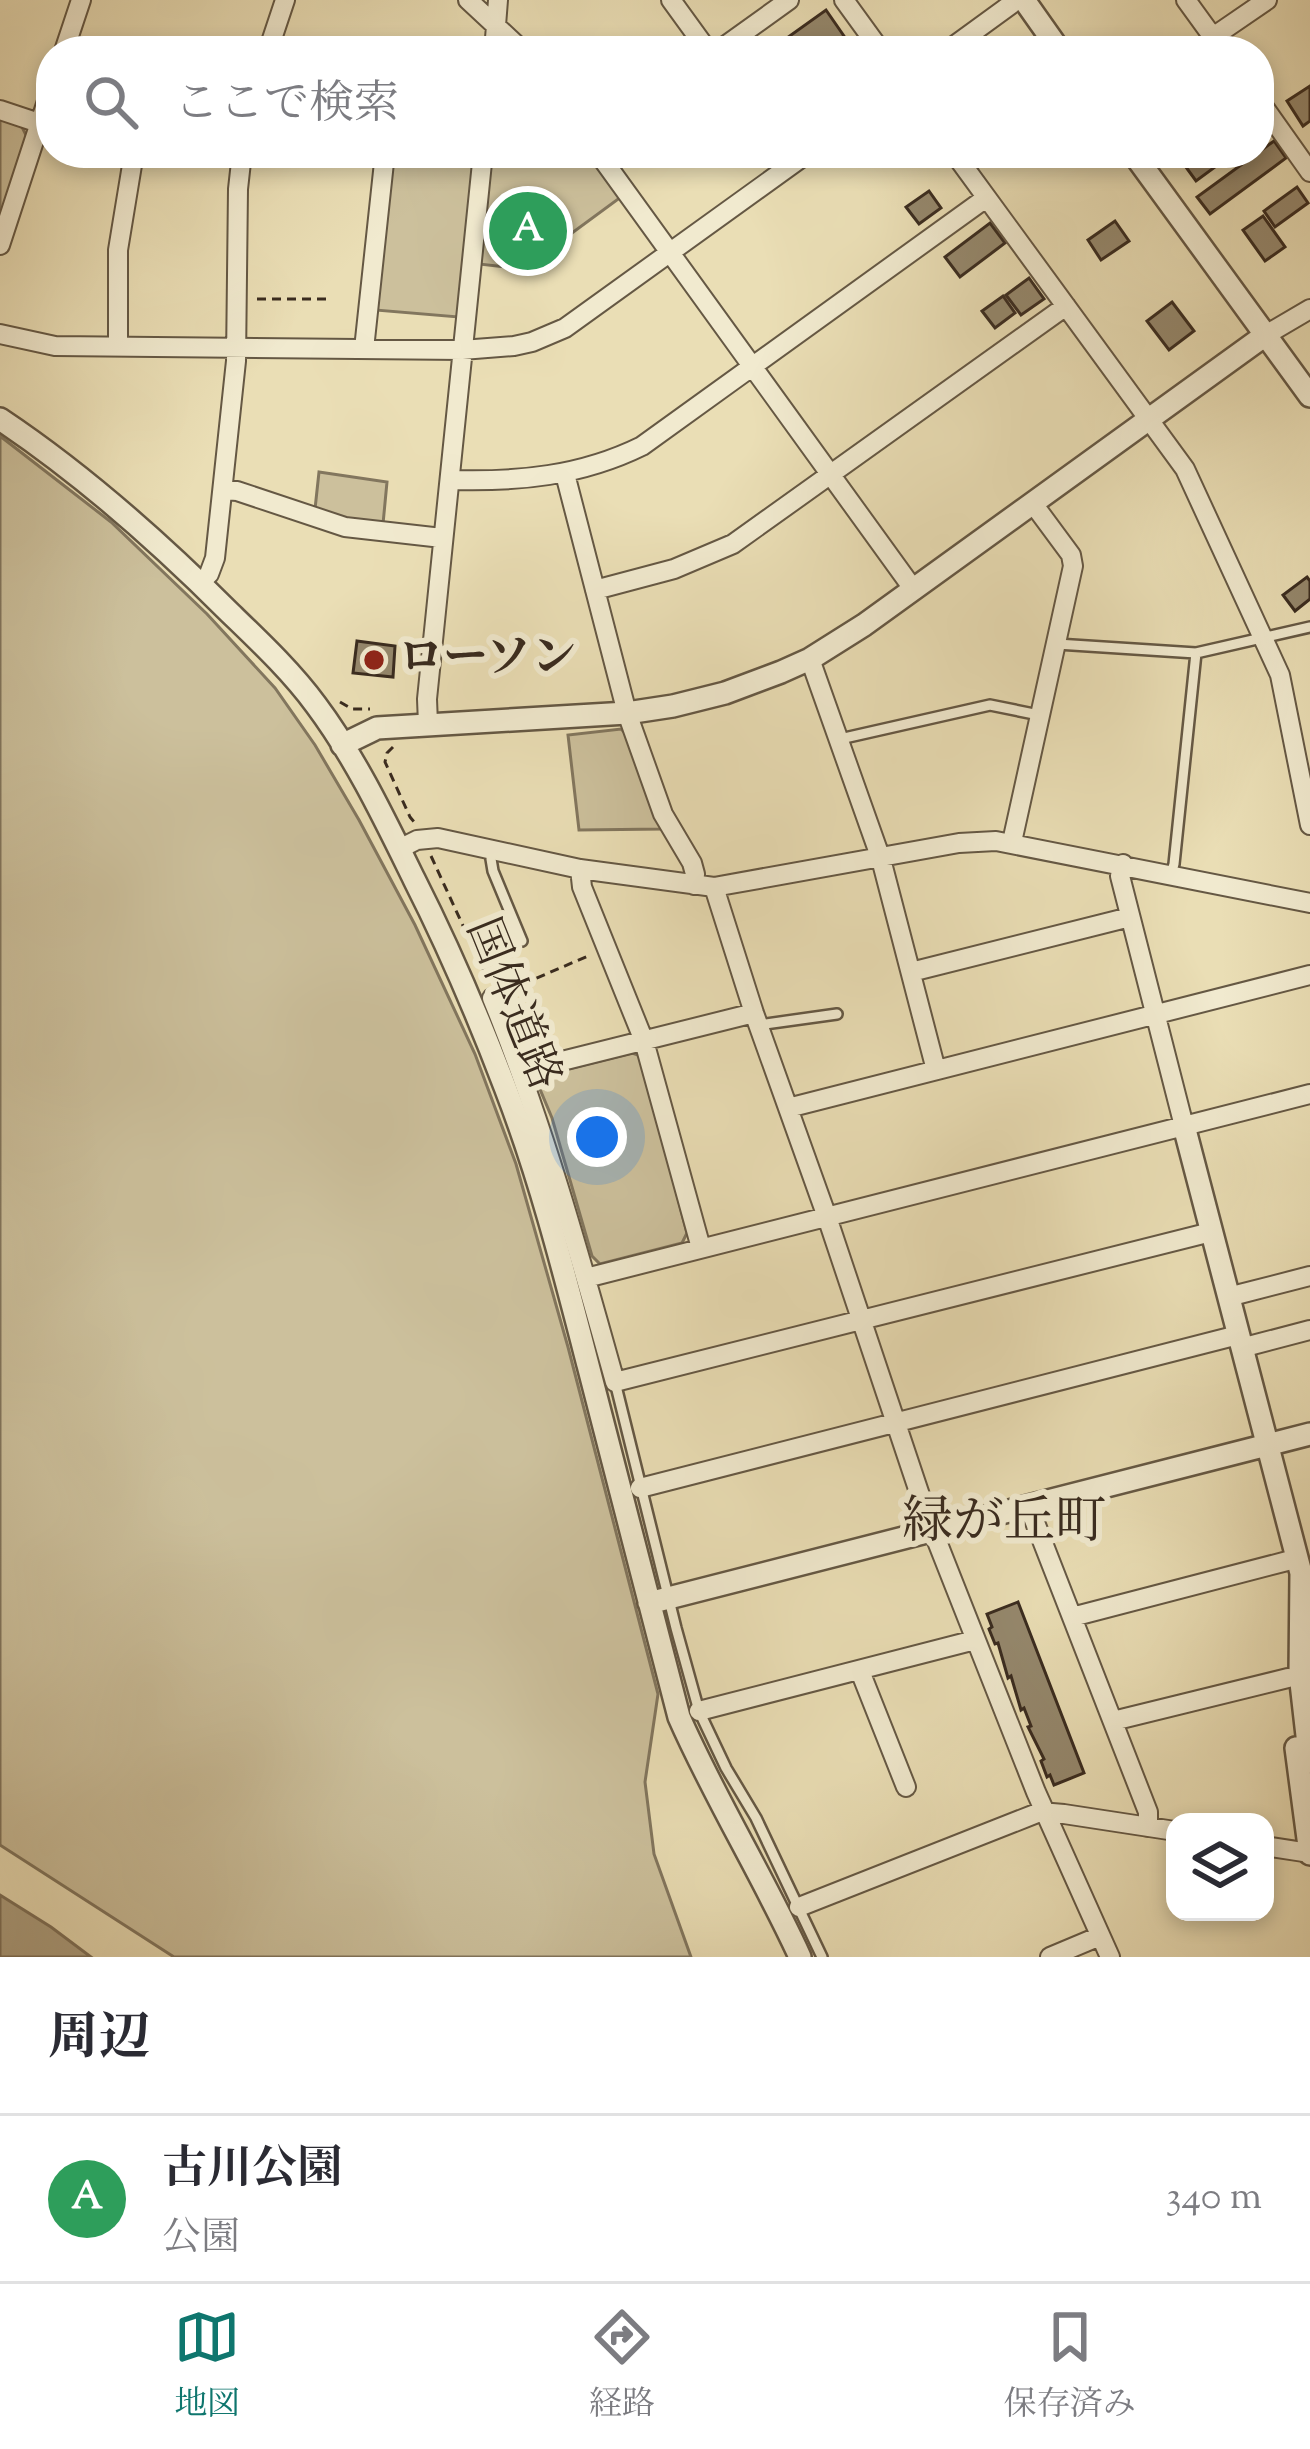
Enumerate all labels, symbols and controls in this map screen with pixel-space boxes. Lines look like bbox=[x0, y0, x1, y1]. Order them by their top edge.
search box bbox=[36, 36, 1274, 168]
icon: search bbox=[78, 69, 144, 135]
text: ここで検索 bbox=[174, 74, 399, 139]
pin: A bbox=[489, 186, 567, 276]
place label: ローソン bbox=[398, 628, 576, 693]
marker: ローソン bbox=[361, 647, 387, 673]
street label: 国体道路 bbox=[447, 909, 575, 1101]
your location bbox=[567, 1107, 627, 1167]
district label: 緑が丘町 bbox=[902, 1488, 1106, 1561]
map controls bbox=[1166, 1813, 1274, 1921]
button: layers bbox=[1166, 1813, 1274, 1921]
text: 周辺 bbox=[48, 2004, 150, 2077]
text: 古川公園 bbox=[162, 2139, 342, 2204]
text: A bbox=[71, 2171, 103, 2227]
text: 340 m bbox=[1166, 2171, 1262, 2227]
text: 公園 bbox=[162, 2212, 240, 2268]
tab: 地図 bbox=[174, 2304, 240, 2430]
tab: 経路 bbox=[589, 2304, 655, 2430]
tab: 保存済み bbox=[1004, 2304, 1136, 2430]

